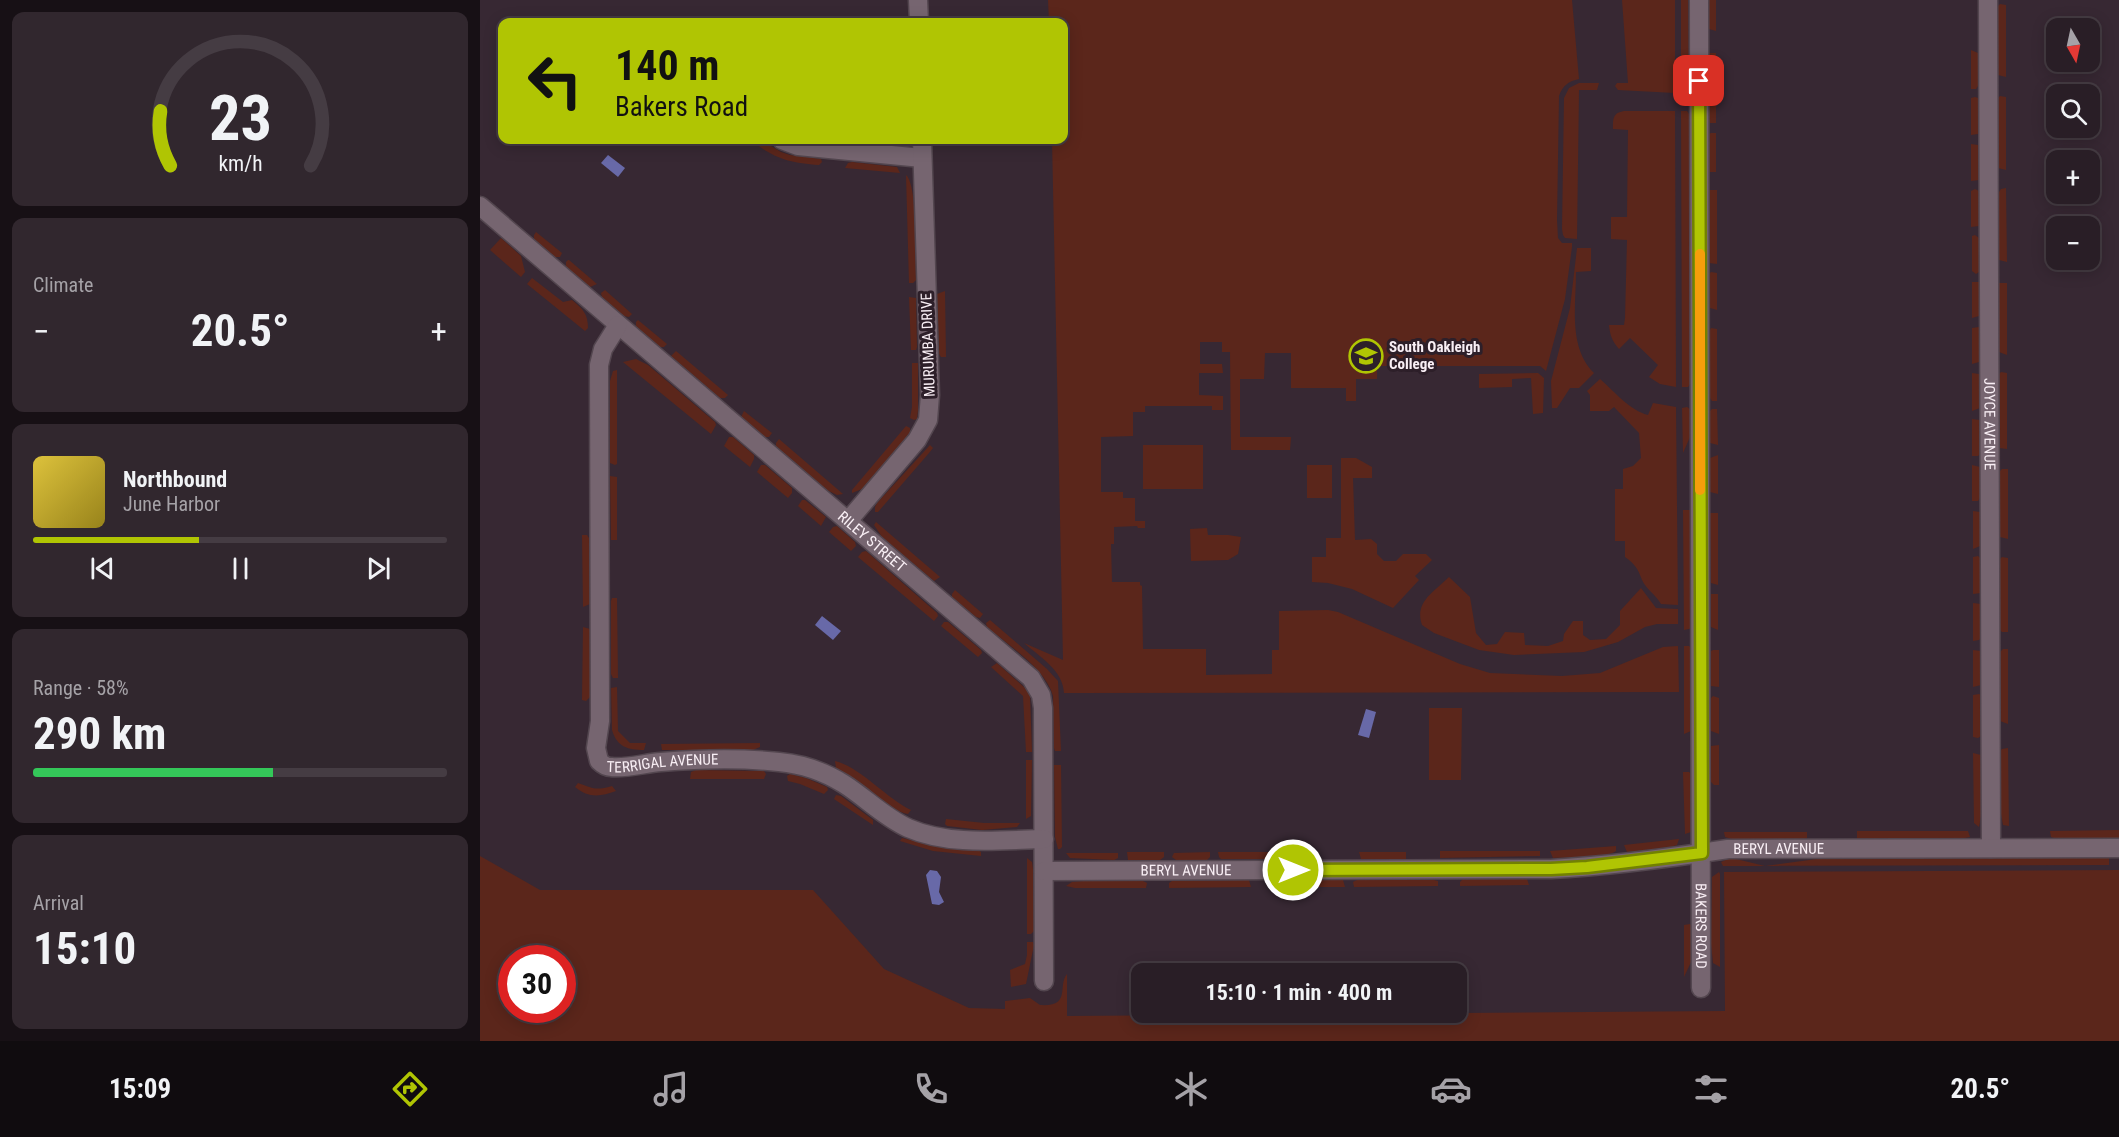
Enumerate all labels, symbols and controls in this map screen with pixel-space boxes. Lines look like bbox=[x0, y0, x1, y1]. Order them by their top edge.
north arrow bbox=[2046, 18, 2100, 72]
map controls bbox=[2046, 18, 2100, 270]
text: 140 m bbox=[615, 41, 720, 90]
icon: left bbox=[516, 42, 594, 120]
pin bbox=[1673, 55, 1724, 106]
icon: arrive bbox=[1682, 64, 1715, 97]
text: 23 bbox=[208, 82, 272, 155]
button: search bbox=[2046, 84, 2100, 138]
text: Bakers Road bbox=[615, 91, 748, 123]
button: + bbox=[2046, 150, 2100, 204]
text: km/h bbox=[218, 151, 262, 176]
button: − bbox=[2046, 216, 2100, 270]
text: Climate bbox=[33, 273, 93, 297]
street label: MURUMBA DRIVE bbox=[917, 293, 939, 397]
text: 20.5° bbox=[191, 304, 289, 357]
text: − bbox=[33, 312, 50, 351]
text: + bbox=[431, 312, 447, 351]
school or university icon: South Oakleigh College bbox=[1348, 338, 1384, 374]
place label: South Oakleigh College bbox=[1389, 338, 1480, 373]
street label: JOYCE AVENUE bbox=[1980, 378, 1999, 470]
text: Northbound bbox=[123, 467, 227, 492]
text: June Harbor bbox=[123, 492, 220, 516]
street label: RILEY STREET bbox=[834, 507, 910, 576]
icon: previous bbox=[86, 552, 119, 585]
icon: pause bbox=[224, 552, 257, 585]
icon: next bbox=[362, 552, 395, 585]
text: Range · 58% bbox=[33, 676, 129, 700]
text: 290 km bbox=[33, 707, 166, 760]
street label: TERRIGAL AVENUE bbox=[606, 750, 719, 776]
position arrow bbox=[1261, 838, 1325, 902]
street label: BERYL AVENUE bbox=[1733, 840, 1824, 858]
street label: BERYL AVENUE bbox=[1141, 861, 1231, 880]
street label: BAKERS ROAD bbox=[1692, 883, 1710, 969]
text: Arrival bbox=[33, 891, 84, 915]
text: 15:10 bbox=[33, 922, 136, 975]
speed limit sign: 30 bbox=[498, 945, 576, 1023]
text: 15:10 · 1 min · 400 m bbox=[1206, 980, 1392, 1005]
icon: directions bbox=[389, 1068, 431, 1110]
icon: music bbox=[650, 1068, 692, 1110]
icon: phone bbox=[910, 1068, 952, 1110]
icon: climate bbox=[1170, 1068, 1212, 1110]
icon: car bbox=[1430, 1068, 1472, 1110]
icon: filters bbox=[1690, 1068, 1732, 1110]
text: 15:09 bbox=[109, 1073, 171, 1105]
text: 20.5° bbox=[1951, 1073, 2010, 1105]

